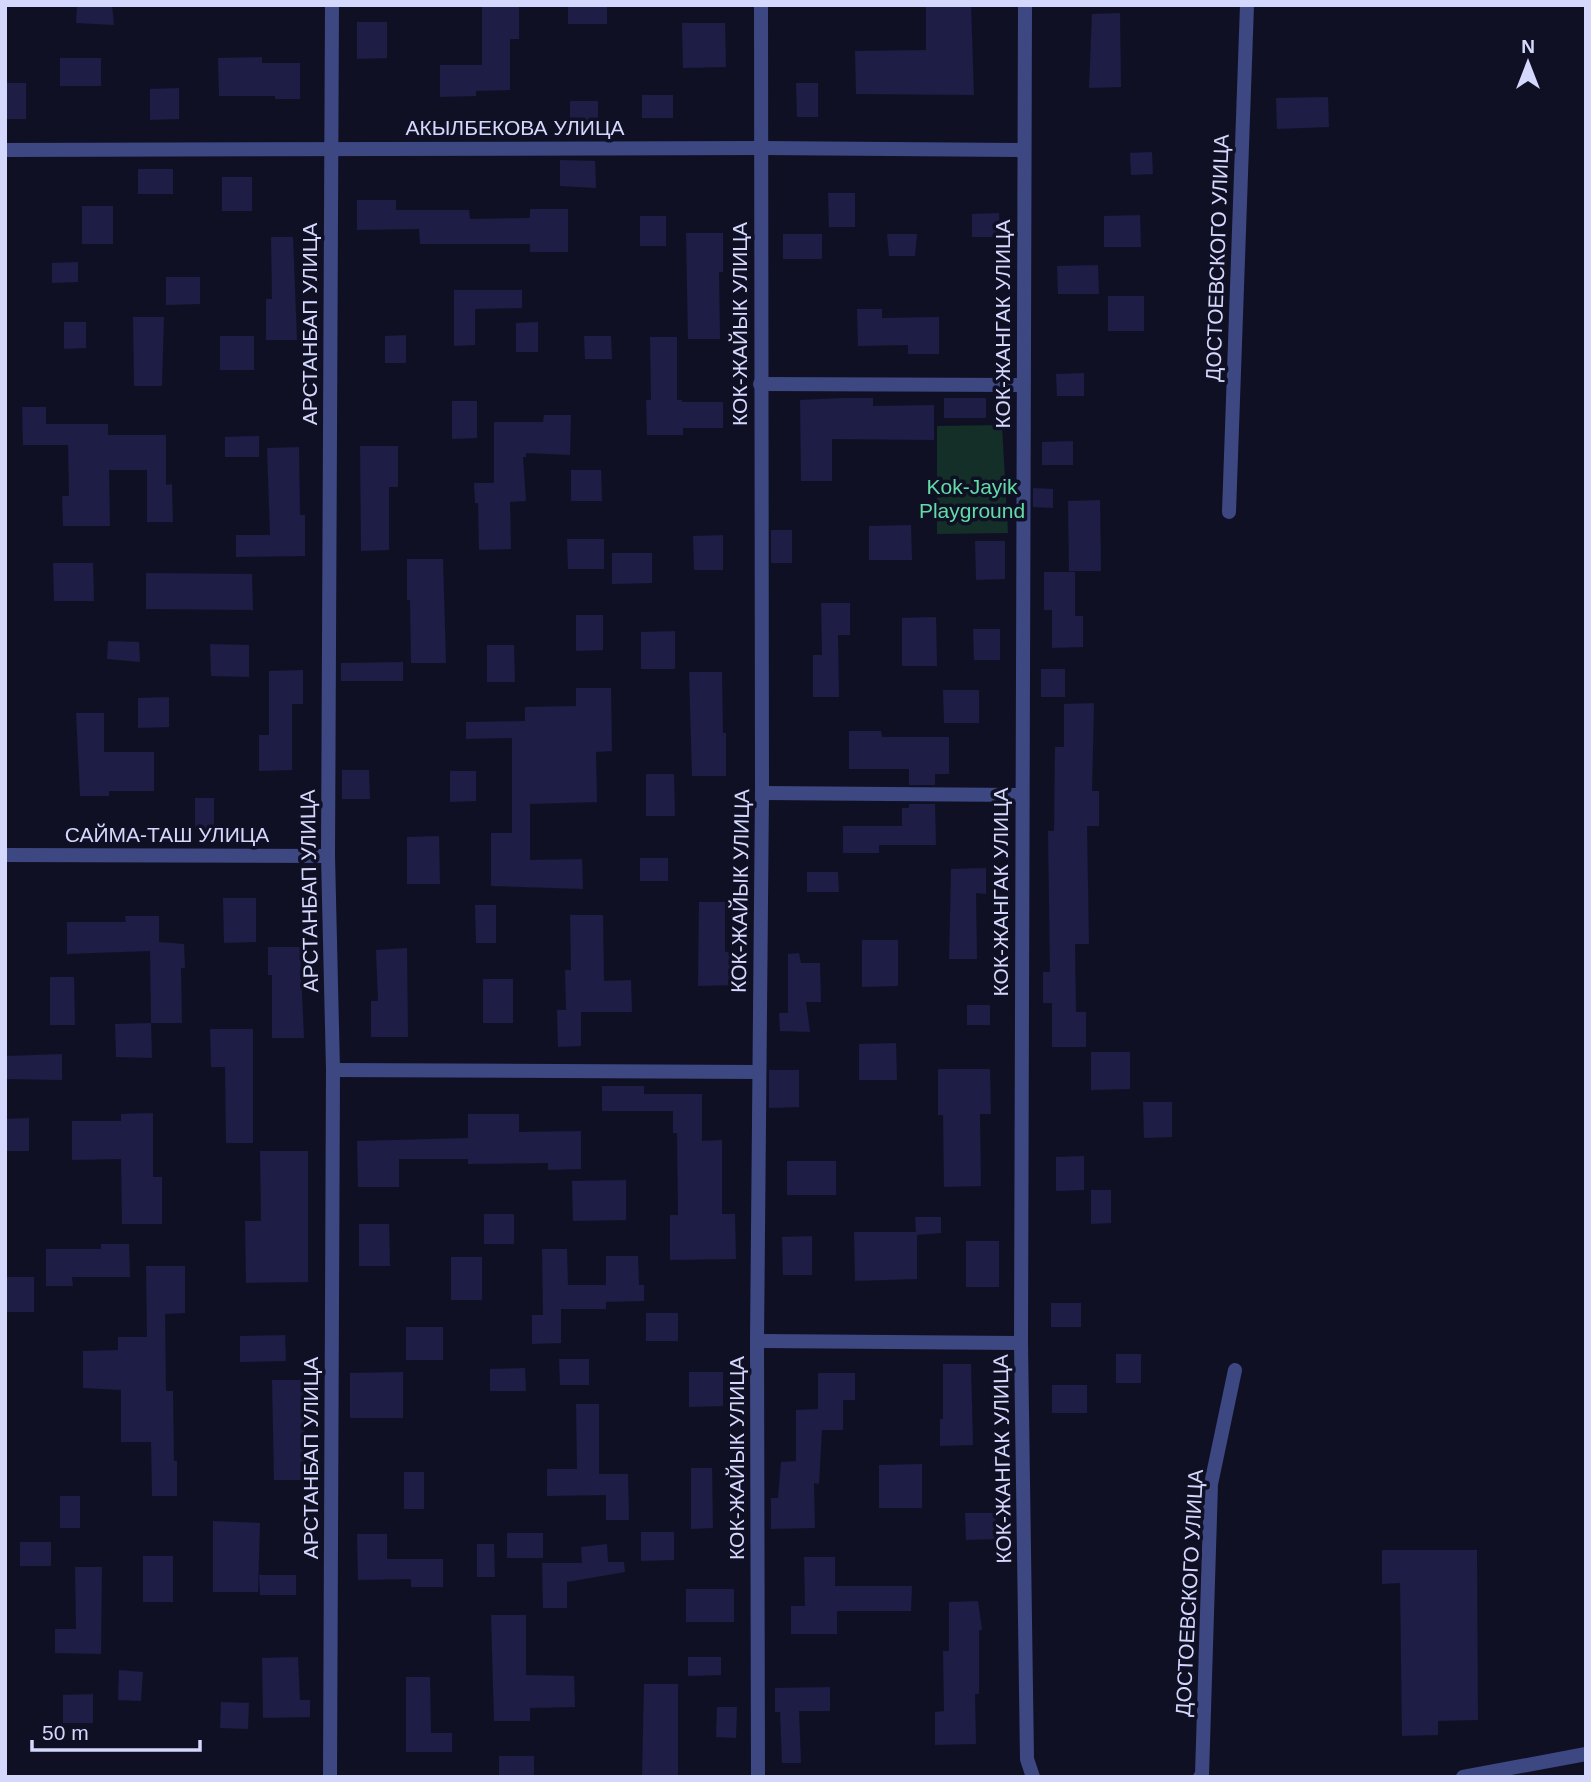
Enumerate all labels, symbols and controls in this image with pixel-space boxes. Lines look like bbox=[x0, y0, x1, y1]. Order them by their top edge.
north arrow bbox=[1493, 28, 1563, 98]
text: N bbox=[1521, 36, 1535, 57]
street label: АКЫЛБЕКОВА УЛИЦА bbox=[406, 116, 624, 139]
street label: ДОСТОЕВСКОГО УЛИЦА bbox=[1201, 134, 1233, 382]
street label: КОК-ЖАНГАК УЛИЦА bbox=[991, 219, 1014, 429]
street label: КОК-ЖАЙЫК УЛИЦА bbox=[728, 222, 751, 426]
street label: АРСТАНБАП УЛИЦА bbox=[298, 223, 321, 425]
park label: Kok-Jayik Playground bbox=[919, 475, 1025, 522]
street label: КОК-ЖАНГАК УЛИЦА bbox=[989, 787, 1012, 997]
street label: АРСТАНБАП УЛИЦА bbox=[296, 789, 322, 993]
street label: КОК-ЖАЙЫК УЛИЦА bbox=[727, 789, 753, 993]
street label: САЙМА-ТАШ УЛИЦА bbox=[65, 823, 269, 846]
street label: КОК-ЖАНГАК УЛИЦА bbox=[989, 1354, 1015, 1564]
street label: КОК-ЖАЙЫК УЛИЦА bbox=[725, 1356, 748, 1560]
street label: АРСТАНБАП УЛИЦА bbox=[299, 1357, 322, 1559]
street label: ДОСТОЕВСКОГО УЛИЦА bbox=[1171, 1469, 1207, 1717]
scale bar bbox=[32, 1708, 200, 1752]
text: 50 m bbox=[42, 1721, 89, 1744]

